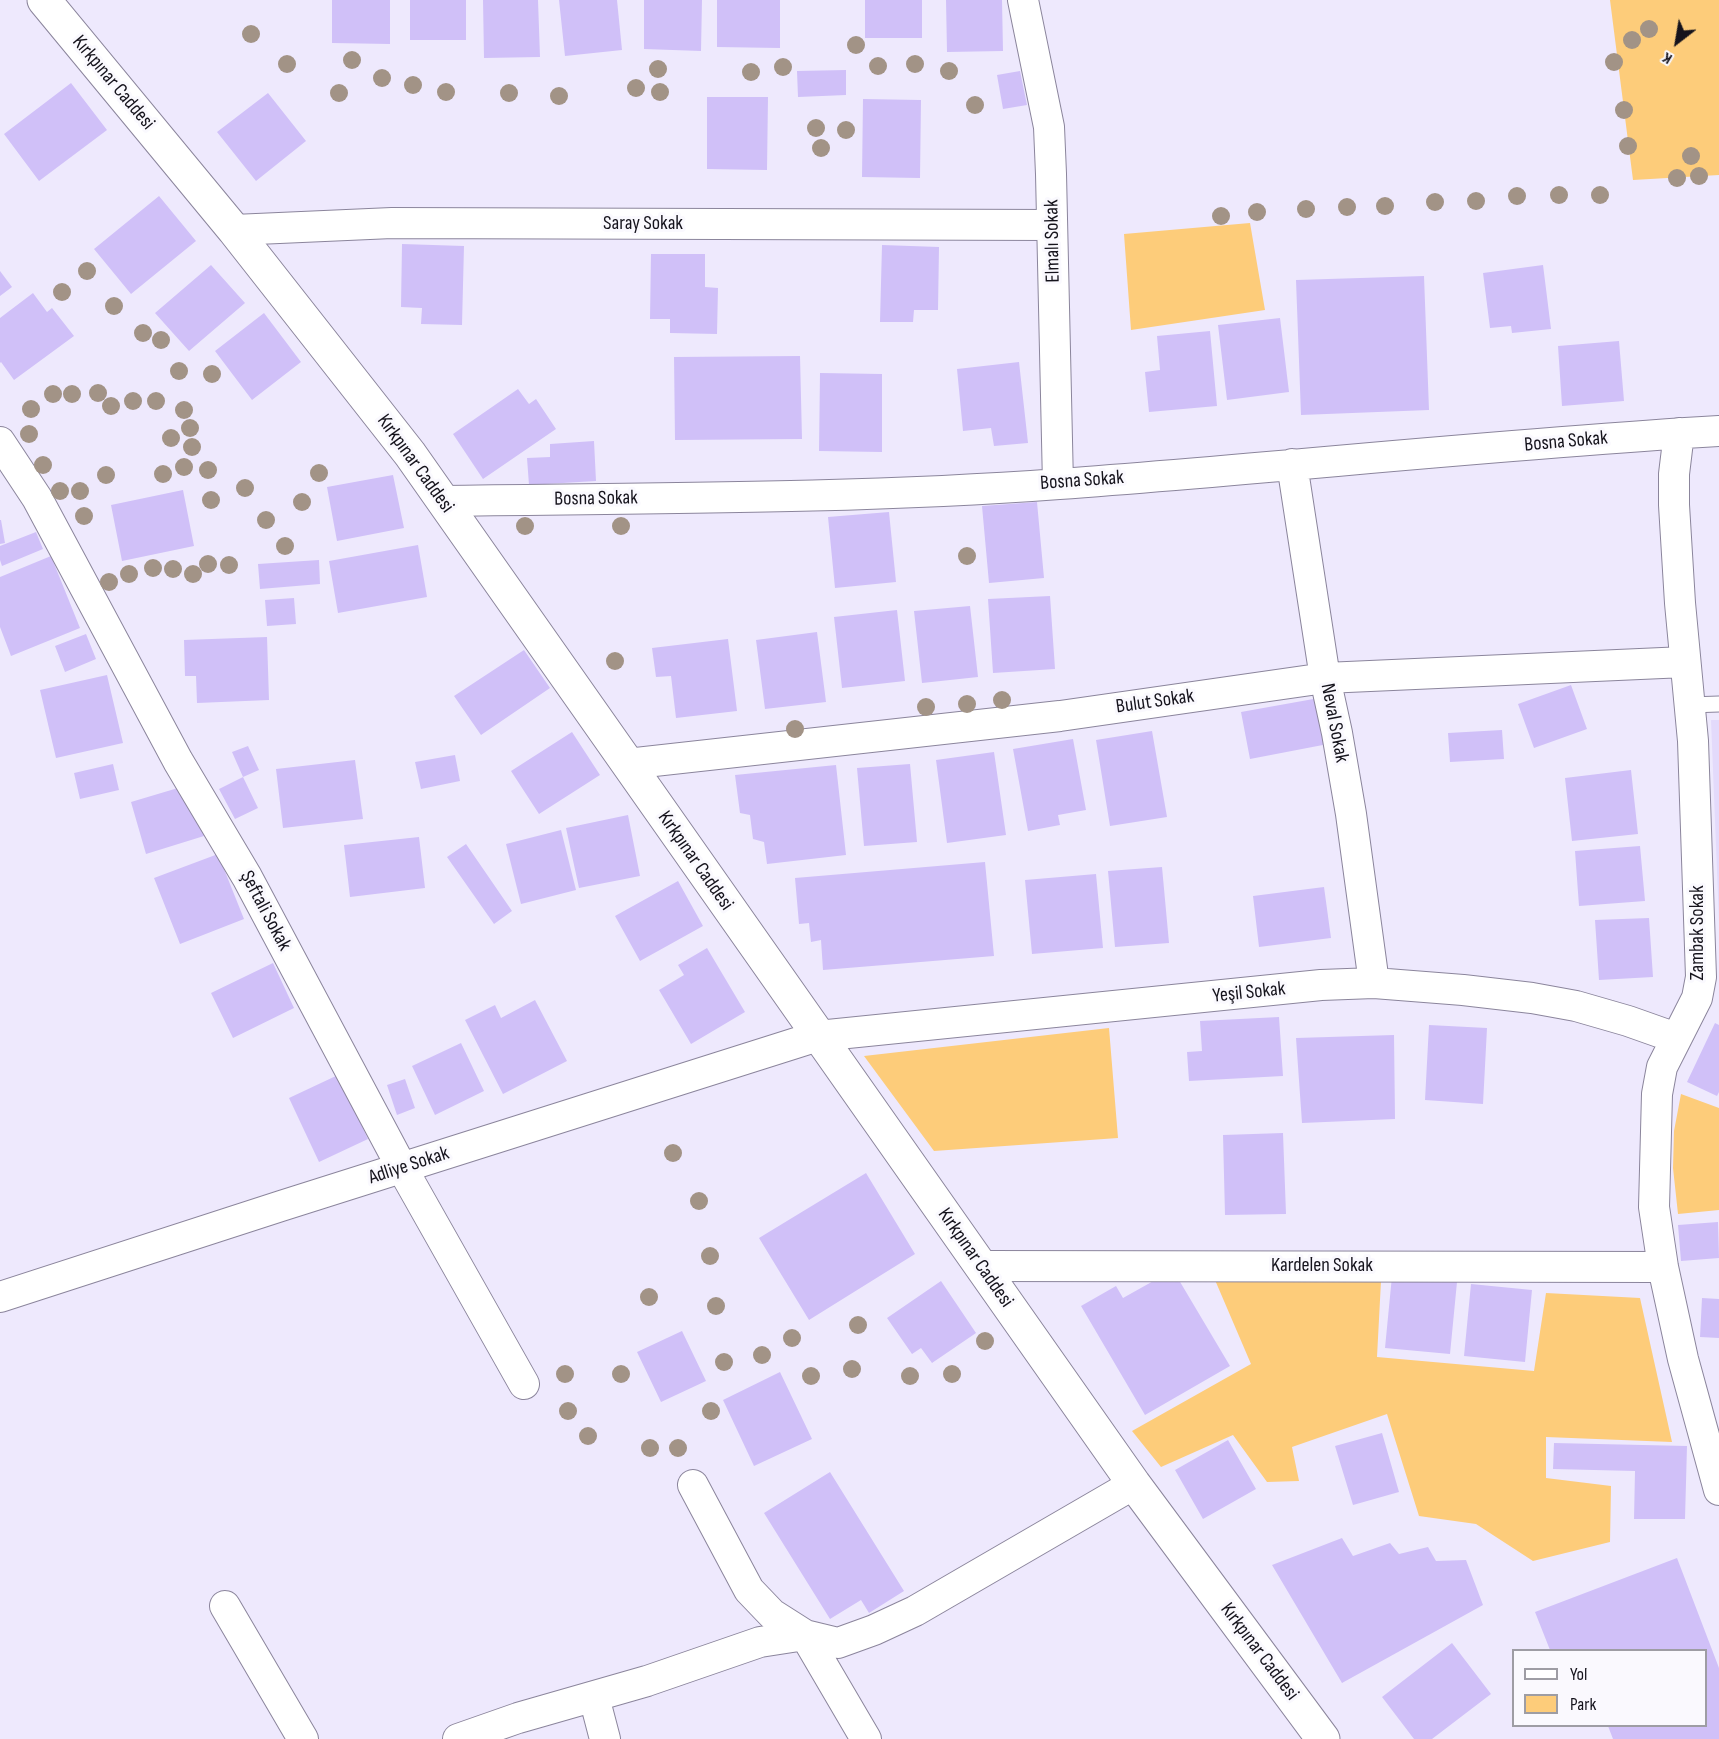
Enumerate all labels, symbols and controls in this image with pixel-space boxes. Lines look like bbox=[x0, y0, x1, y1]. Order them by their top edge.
north arrow bbox=[1647, 12, 1707, 72]
street label: Kırkpınar Caddesi bbox=[67, 31, 159, 135]
text: K bbox=[1659, 48, 1676, 68]
street label: Elmalı Sokak bbox=[1040, 199, 1066, 283]
street label: Saray Sokak bbox=[603, 212, 683, 236]
street label: Kırkpınar Caddesi bbox=[371, 410, 459, 518]
street label: Bosna Sokak bbox=[1523, 426, 1609, 458]
street label: Bosna Sokak bbox=[1039, 466, 1125, 496]
street label: Bosna Sokak bbox=[554, 486, 638, 512]
street label: Neval Sokak bbox=[1315, 681, 1353, 765]
street label: Bulut Sokak bbox=[1114, 685, 1196, 719]
street label: Kırkpınar Caddesi bbox=[652, 807, 738, 915]
street label: Şeftali Sokak bbox=[234, 867, 296, 955]
street label: Zambak Sokak bbox=[1686, 885, 1710, 981]
street label: Yeşil Sokak bbox=[1211, 977, 1287, 1009]
street label: Adliye Sokak bbox=[366, 1142, 452, 1190]
street label: Kırkpınar Caddesi bbox=[932, 1204, 1018, 1312]
street label: Kardelen Sokak bbox=[1271, 1254, 1373, 1278]
street label: Kırkpınar Caddesi bbox=[1215, 1598, 1303, 1706]
legend bbox=[1512, 1649, 1707, 1727]
text: Yol bbox=[1570, 1664, 1587, 1685]
text: Park bbox=[1570, 1694, 1596, 1715]

